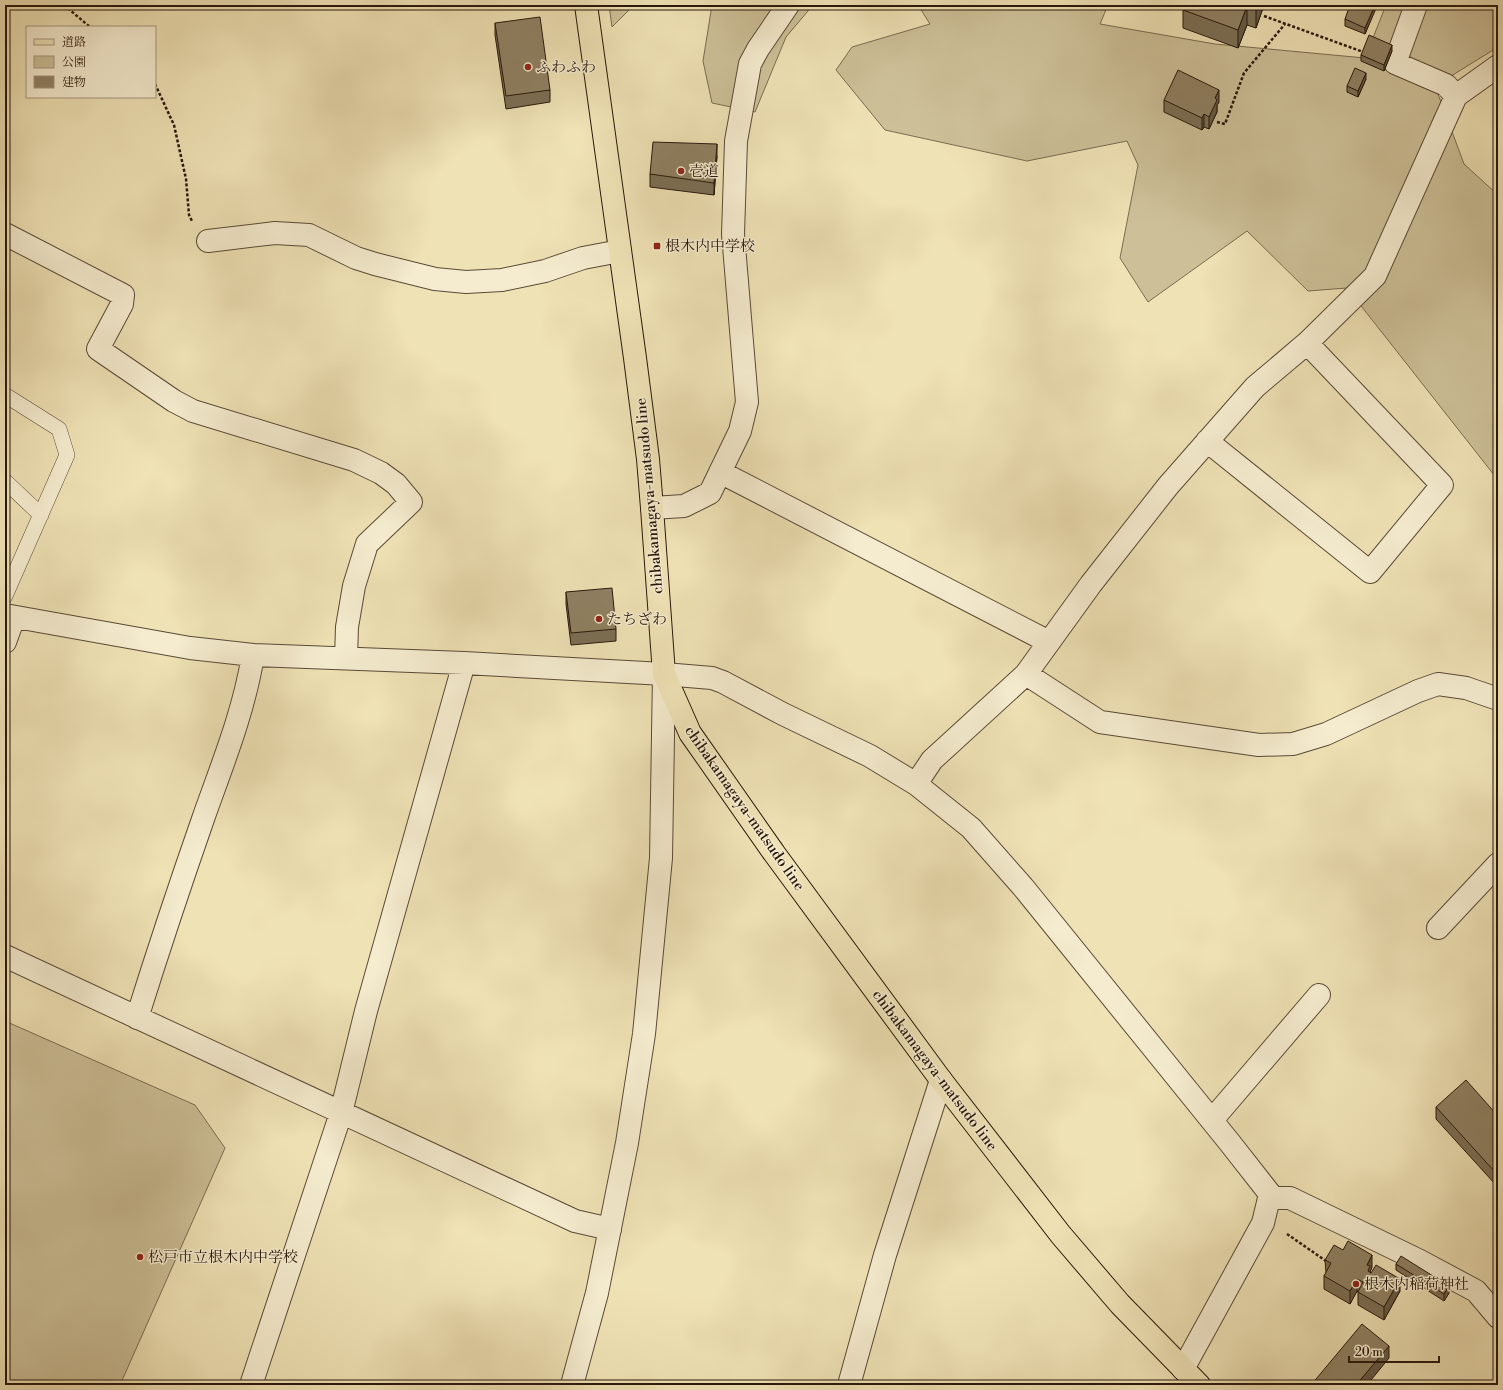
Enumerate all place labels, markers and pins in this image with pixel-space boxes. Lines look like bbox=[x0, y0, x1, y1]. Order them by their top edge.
place label: ふわふわ bbox=[536, 58, 596, 77]
marker: ふわふわ bbox=[523, 62, 533, 72]
place label: 壱道 bbox=[689, 162, 719, 181]
marker: 壱道 bbox=[676, 166, 686, 176]
place label: 根木内中学校 bbox=[665, 237, 755, 256]
marker: 根木内中学校 bbox=[652, 241, 662, 251]
place label: たちざわ bbox=[607, 610, 667, 629]
marker: たちざわ bbox=[594, 614, 604, 624]
place label: 松戸市立根木内中学校 bbox=[148, 1248, 298, 1267]
marker: 松戸市立根木内中学校 bbox=[135, 1252, 145, 1262]
place label: 根木内稲荷神社 bbox=[1364, 1275, 1469, 1294]
marker: 根木内稲荷神社 bbox=[1351, 1279, 1361, 1289]

